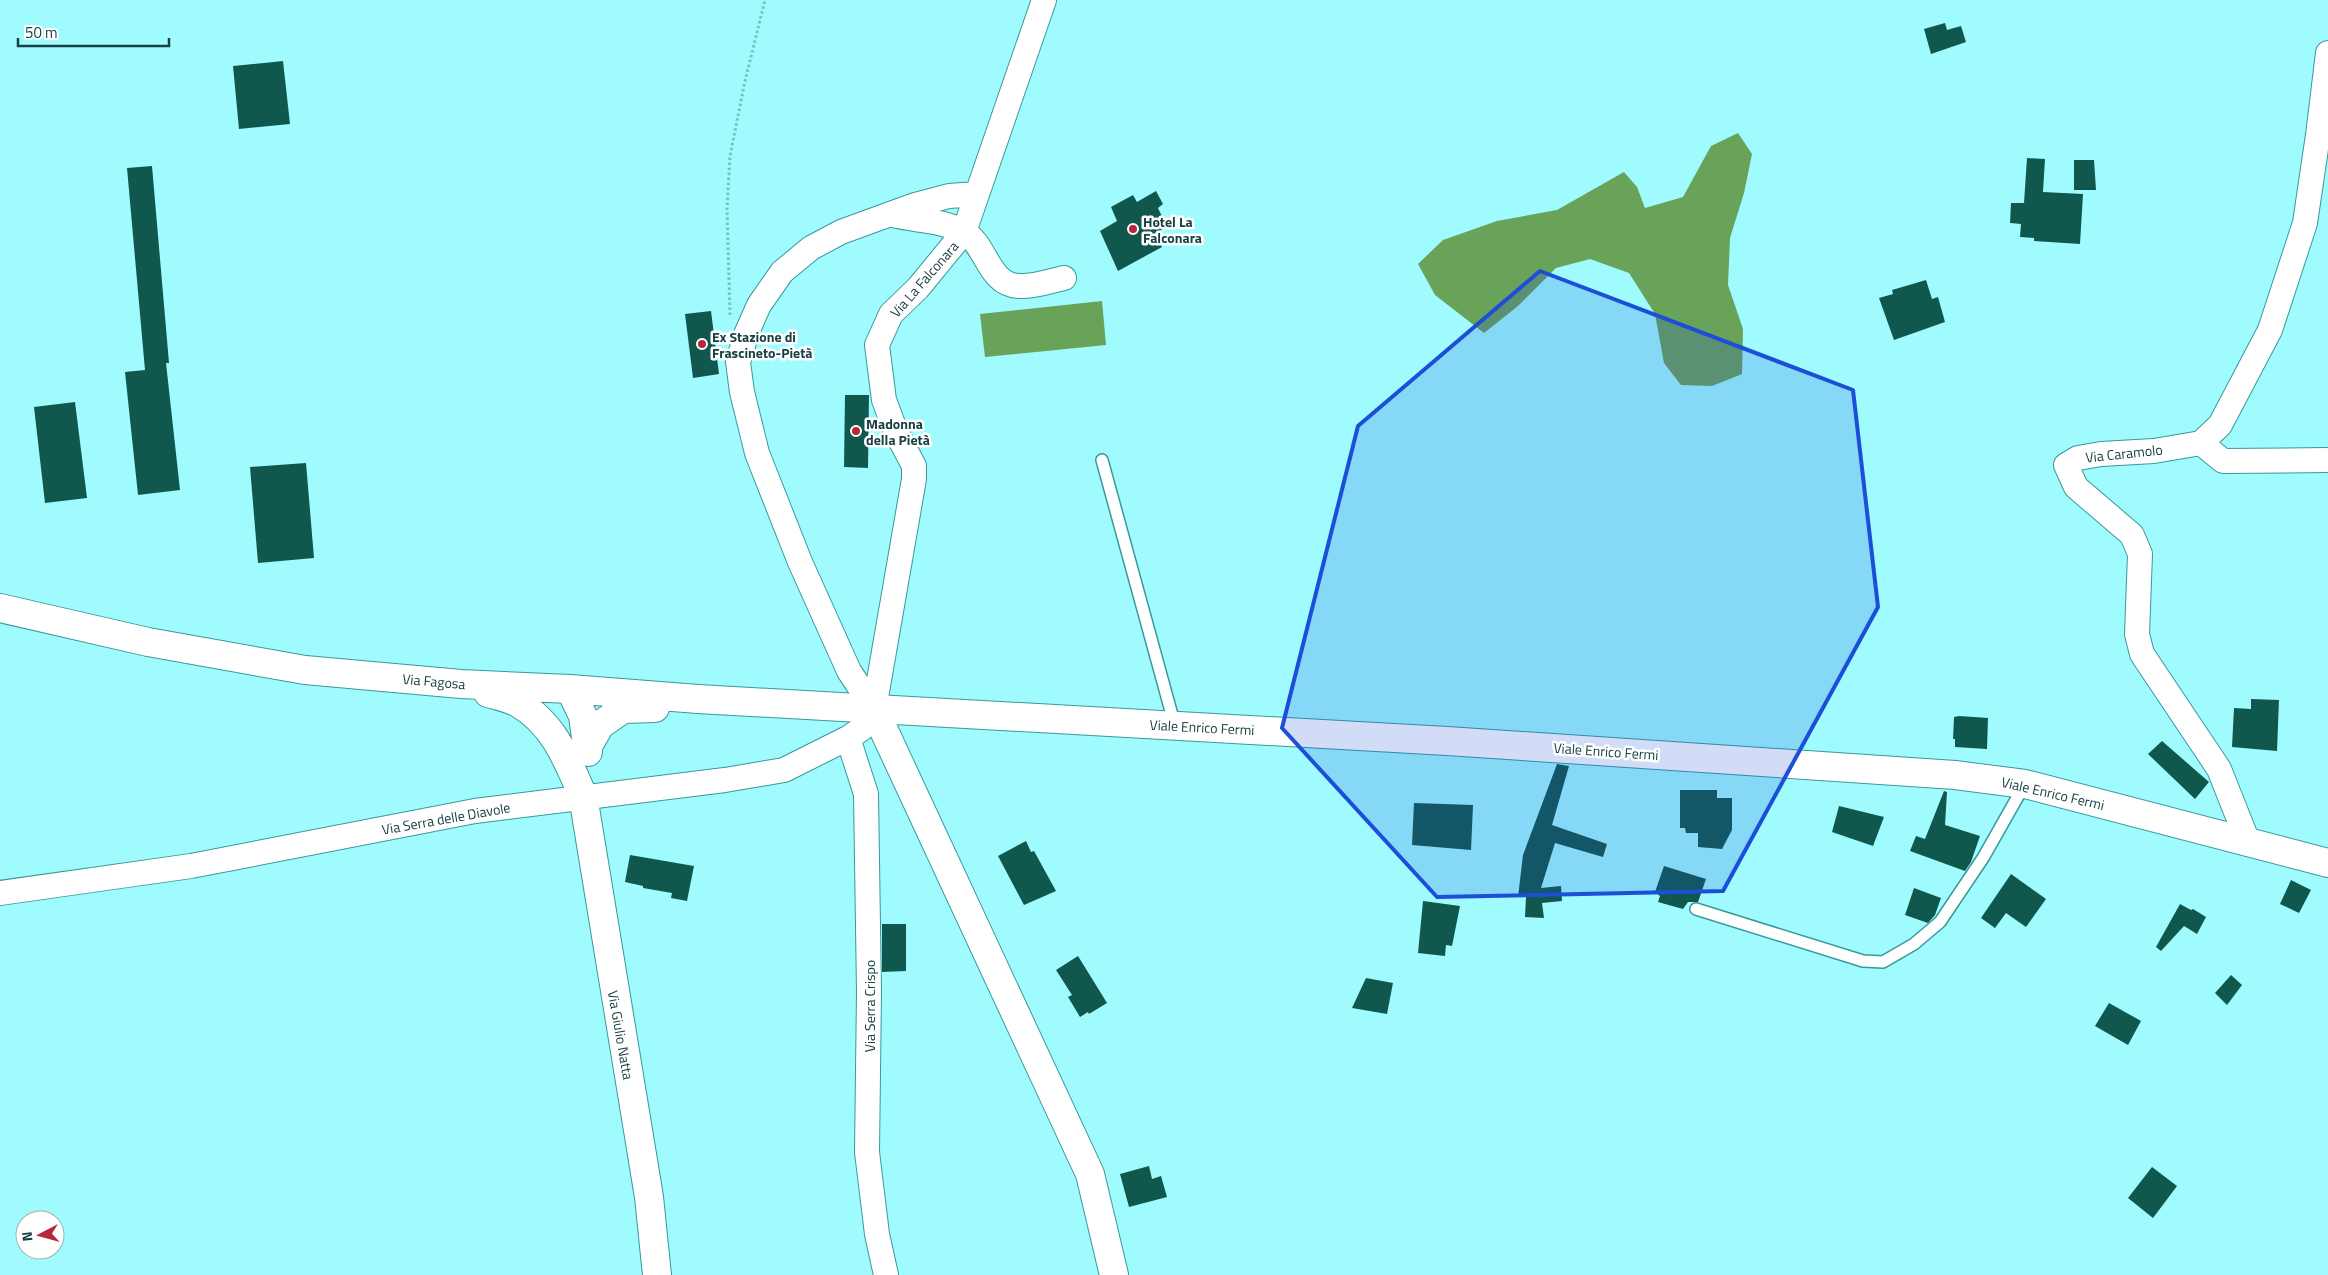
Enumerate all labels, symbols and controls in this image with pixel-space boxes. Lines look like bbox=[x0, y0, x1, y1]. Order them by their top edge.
scale bar bbox=[18, 15, 169, 47]
text: 50 m bbox=[25, 21, 58, 44]
place label: Hotel La Falconara bbox=[1143, 211, 1202, 248]
marker: Hotel La Falconara bbox=[1127, 223, 1139, 235]
street label: Via La Falconara bbox=[885, 236, 963, 322]
place label: Ex Stazione di Frascineto-Pietà bbox=[712, 326, 812, 363]
marker: Ex Stazione di Frascineto-Pietà bbox=[696, 338, 708, 350]
place label: Madonna della Pietà bbox=[866, 413, 930, 450]
marker: Madonna della Pietà bbox=[850, 425, 862, 437]
street label: Via Caramolo bbox=[2084, 439, 2164, 467]
street label: Via Fagosa bbox=[402, 668, 466, 694]
street label: Viale Enrico Fermi bbox=[1149, 714, 1255, 740]
street label: Viale Enrico Fermi bbox=[1553, 737, 1659, 765]
street label: Viale Enrico Fermi bbox=[1999, 771, 2107, 815]
street label: Via Serra delle Diavole bbox=[380, 796, 512, 840]
street label: Via Serra Crispo bbox=[859, 960, 880, 1052]
street label: Via Giulio Natta bbox=[603, 989, 639, 1081]
north arrow bbox=[15, 1210, 65, 1260]
text: N bbox=[16, 1230, 38, 1242]

